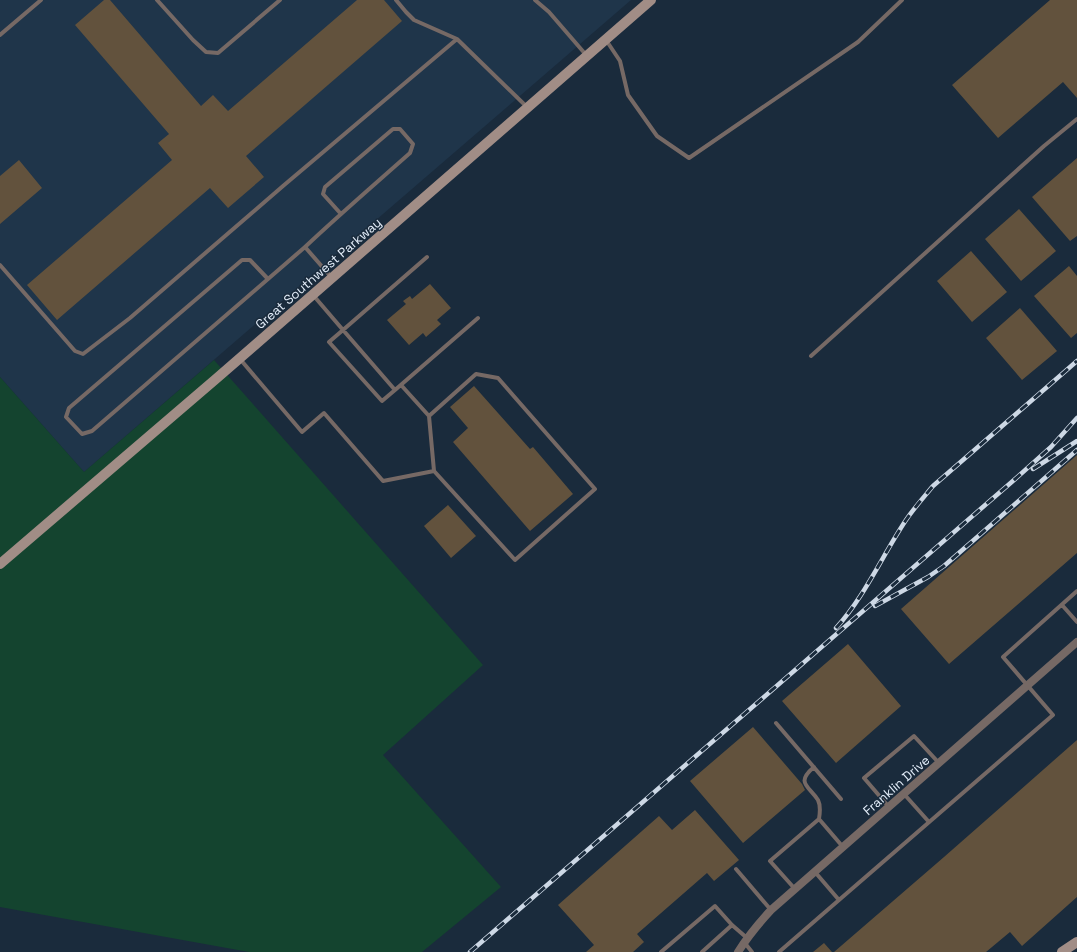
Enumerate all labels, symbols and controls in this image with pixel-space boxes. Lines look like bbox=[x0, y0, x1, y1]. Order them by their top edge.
street label: Great Southwest Parkway bbox=[252, 214, 385, 333]
street label: Franklin Drive bbox=[859, 752, 933, 819]

